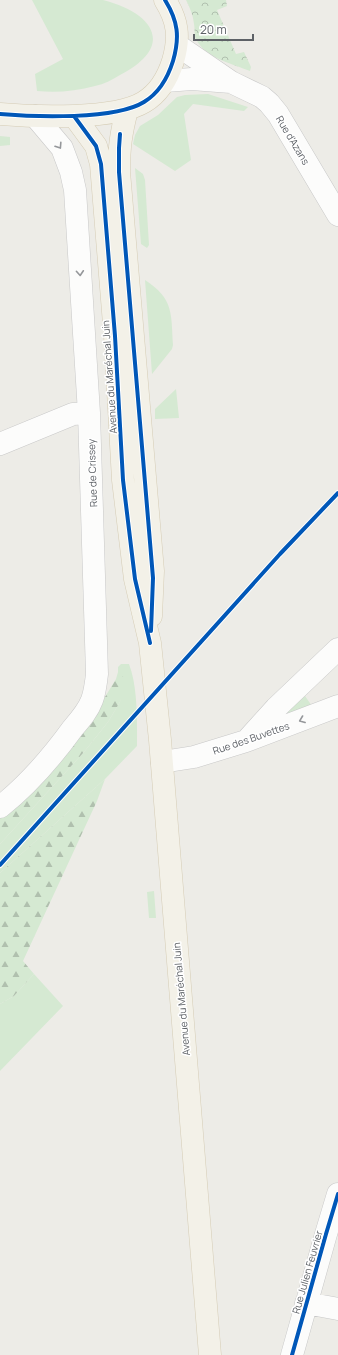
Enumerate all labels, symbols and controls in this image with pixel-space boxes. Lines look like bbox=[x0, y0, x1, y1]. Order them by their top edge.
scale bar bbox=[194, 16, 253, 42]
text: 20 m bbox=[200, 21, 227, 38]
street label: Rue d'Azans bbox=[273, 113, 313, 167]
one-way arrow bbox=[55, 142, 62, 149]
one-way arrow bbox=[76, 270, 85, 276]
street label: Avenue du Maréchal Juin bbox=[98, 320, 120, 434]
street label: Rue de Crissey bbox=[84, 438, 100, 507]
one-way arrow bbox=[298, 715, 305, 723]
street label: Rue des Buvettes bbox=[211, 718, 291, 758]
street label: Avenue du Maréchal Juin bbox=[169, 942, 193, 1056]
street label: Rue Julien Feuvrier bbox=[288, 1228, 326, 1315]

